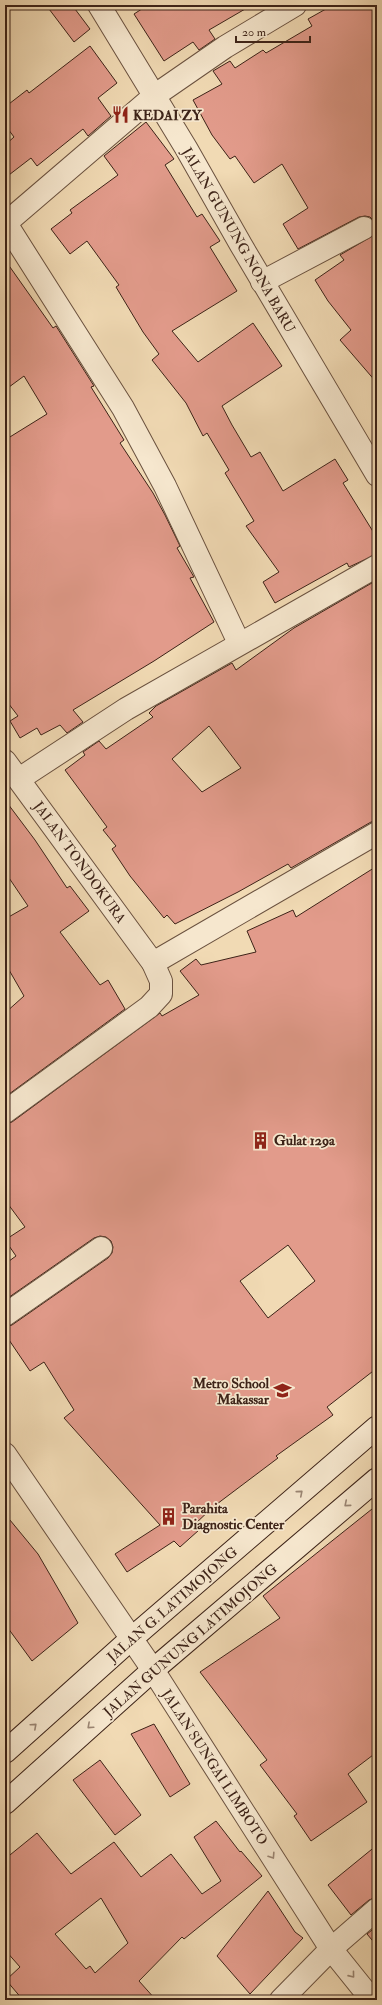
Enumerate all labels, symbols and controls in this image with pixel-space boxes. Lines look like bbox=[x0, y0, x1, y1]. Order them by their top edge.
scale bar bbox=[236, 18, 310, 44]
text: 20 m bbox=[242, 25, 267, 40]
restaurant icon: KEDAI ZY bbox=[110, 105, 130, 125]
place label: KEDAI ZY bbox=[133, 107, 203, 124]
street label: JALAN GUNUNG NONA BARU bbox=[178, 144, 299, 336]
street label: JALAN TONDOKURA bbox=[29, 797, 130, 927]
building icon: Gulat 129a bbox=[251, 1130, 271, 1150]
place label: Gulat 129a bbox=[274, 1132, 336, 1149]
place label: Metro School Makassar bbox=[192, 1375, 270, 1408]
school or university icon: Metro School Makassar bbox=[272, 1381, 292, 1401]
one-way arrow bbox=[296, 1490, 303, 1497]
one-way arrow bbox=[345, 1499, 352, 1506]
place label: Parahita Diagnostic Center bbox=[182, 1500, 285, 1534]
building icon: Parahita Diagnostic Center bbox=[159, 1506, 179, 1526]
street label: JALAN G. LATIMOJONG bbox=[103, 1543, 241, 1666]
street label: JALAN GUNUNG LATIMOJONG bbox=[99, 1560, 281, 1721]
street label: JALAN SUNGAI LIMBOTO bbox=[157, 1685, 271, 1848]
one-way arrow bbox=[87, 1722, 95, 1729]
one-way arrow bbox=[29, 1723, 37, 1730]
one-way arrow bbox=[267, 1852, 275, 1859]
one-way arrow bbox=[347, 1971, 354, 1978]

